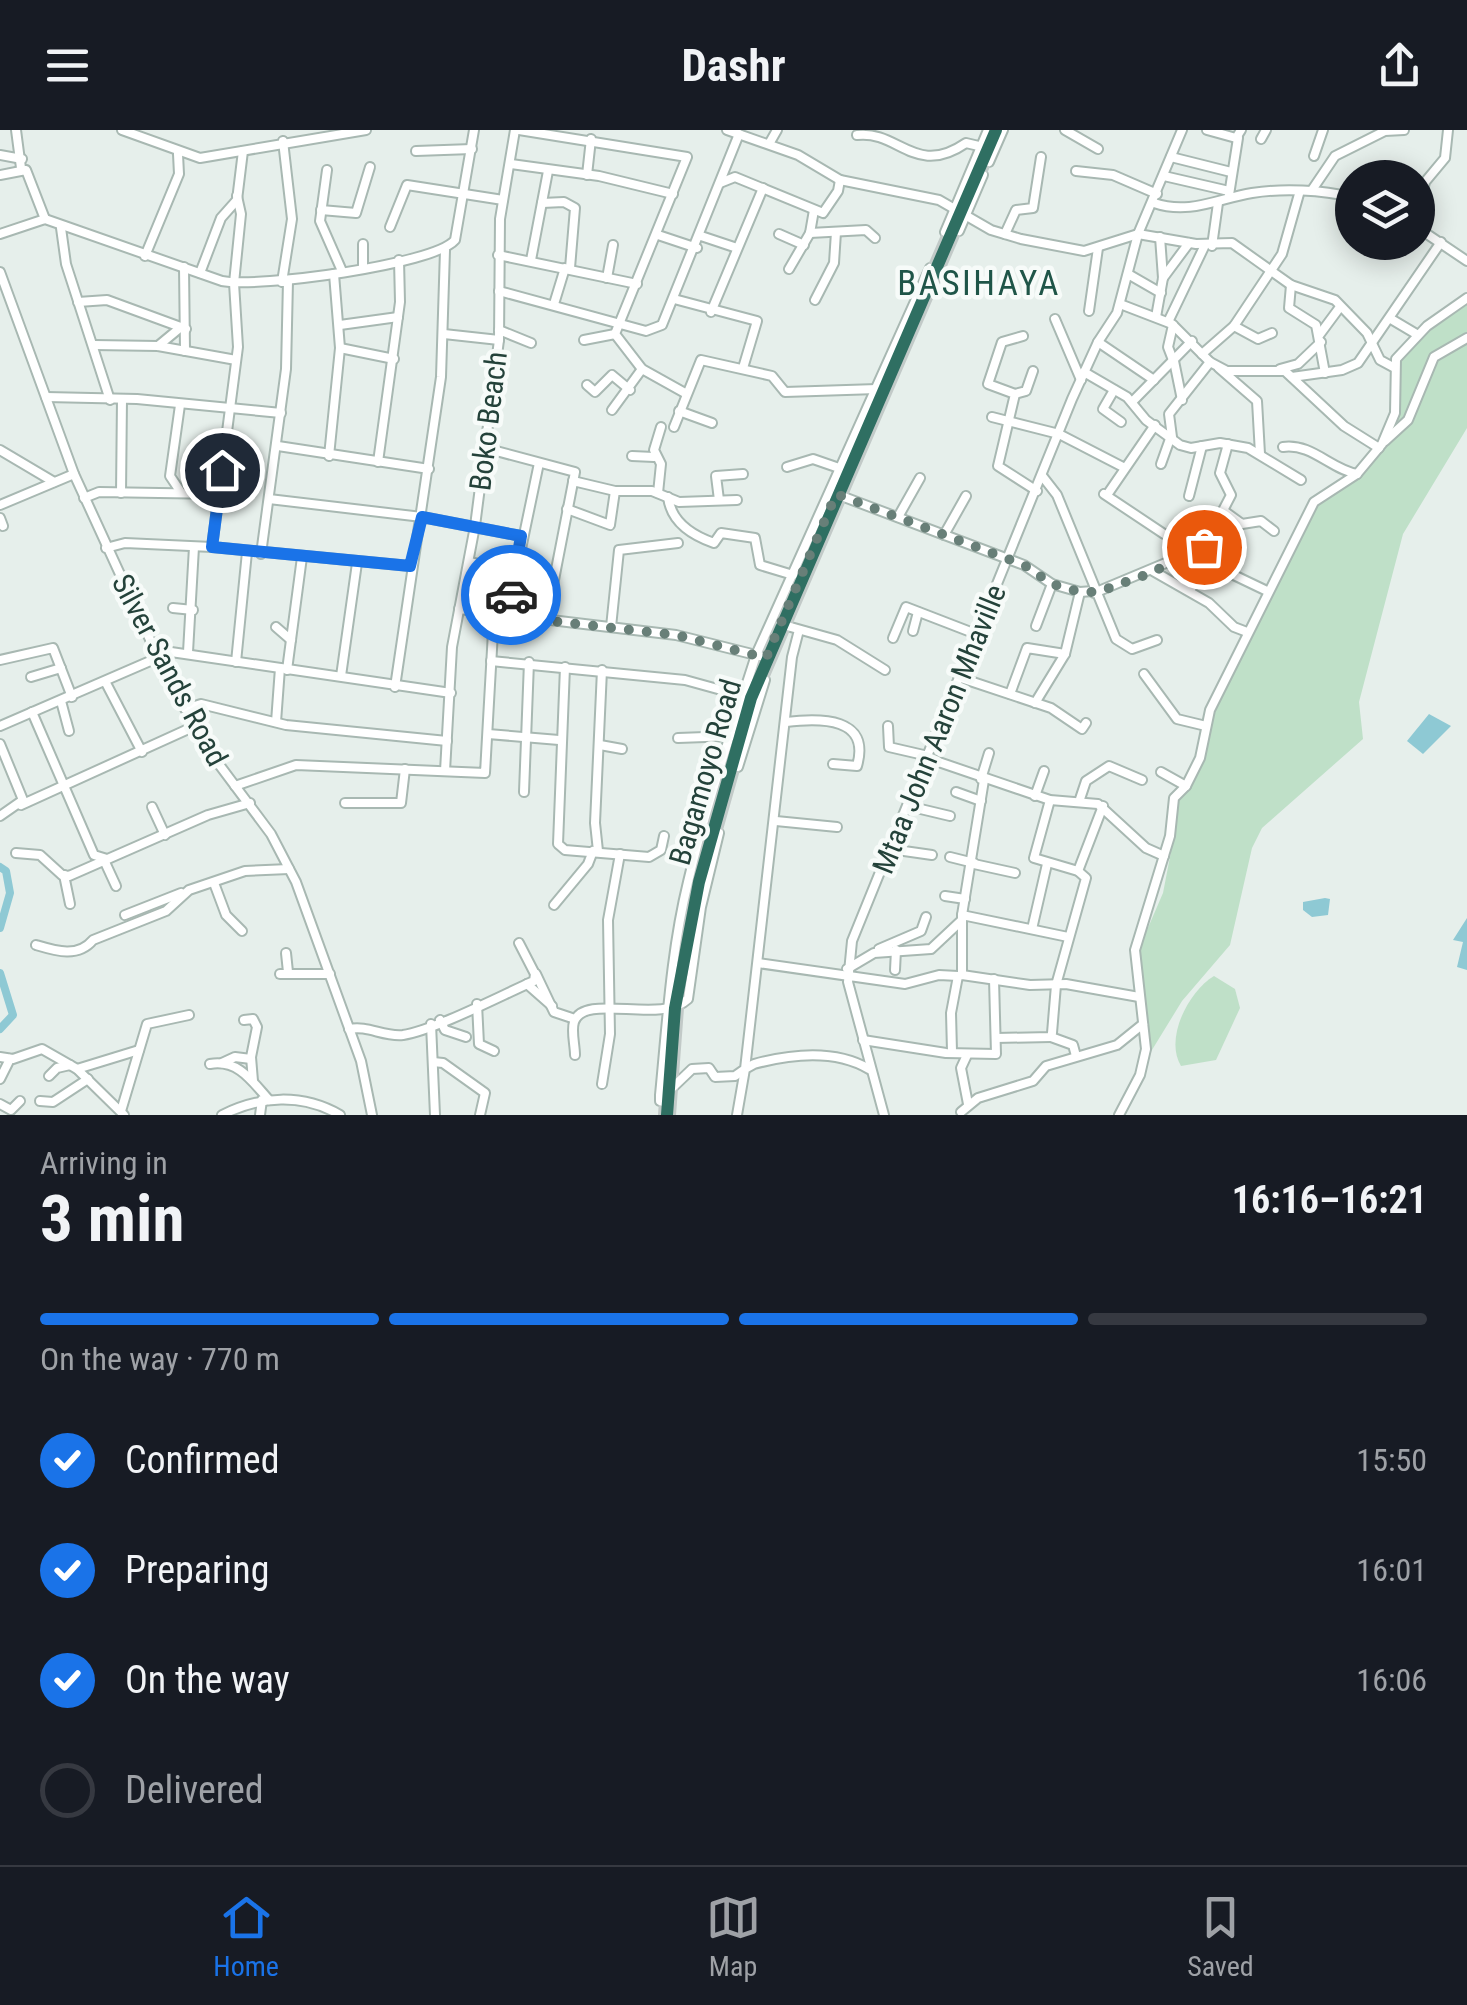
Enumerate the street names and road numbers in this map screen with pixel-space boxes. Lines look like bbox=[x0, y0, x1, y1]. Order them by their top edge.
street label: Boko Beach bbox=[462, 349, 514, 493]
street label: Silver Sands Road bbox=[105, 568, 235, 772]
street label: Mtaa John Aaron Mhaville bbox=[865, 579, 1013, 879]
street label: Bagamoyo Road bbox=[662, 675, 748, 869]

